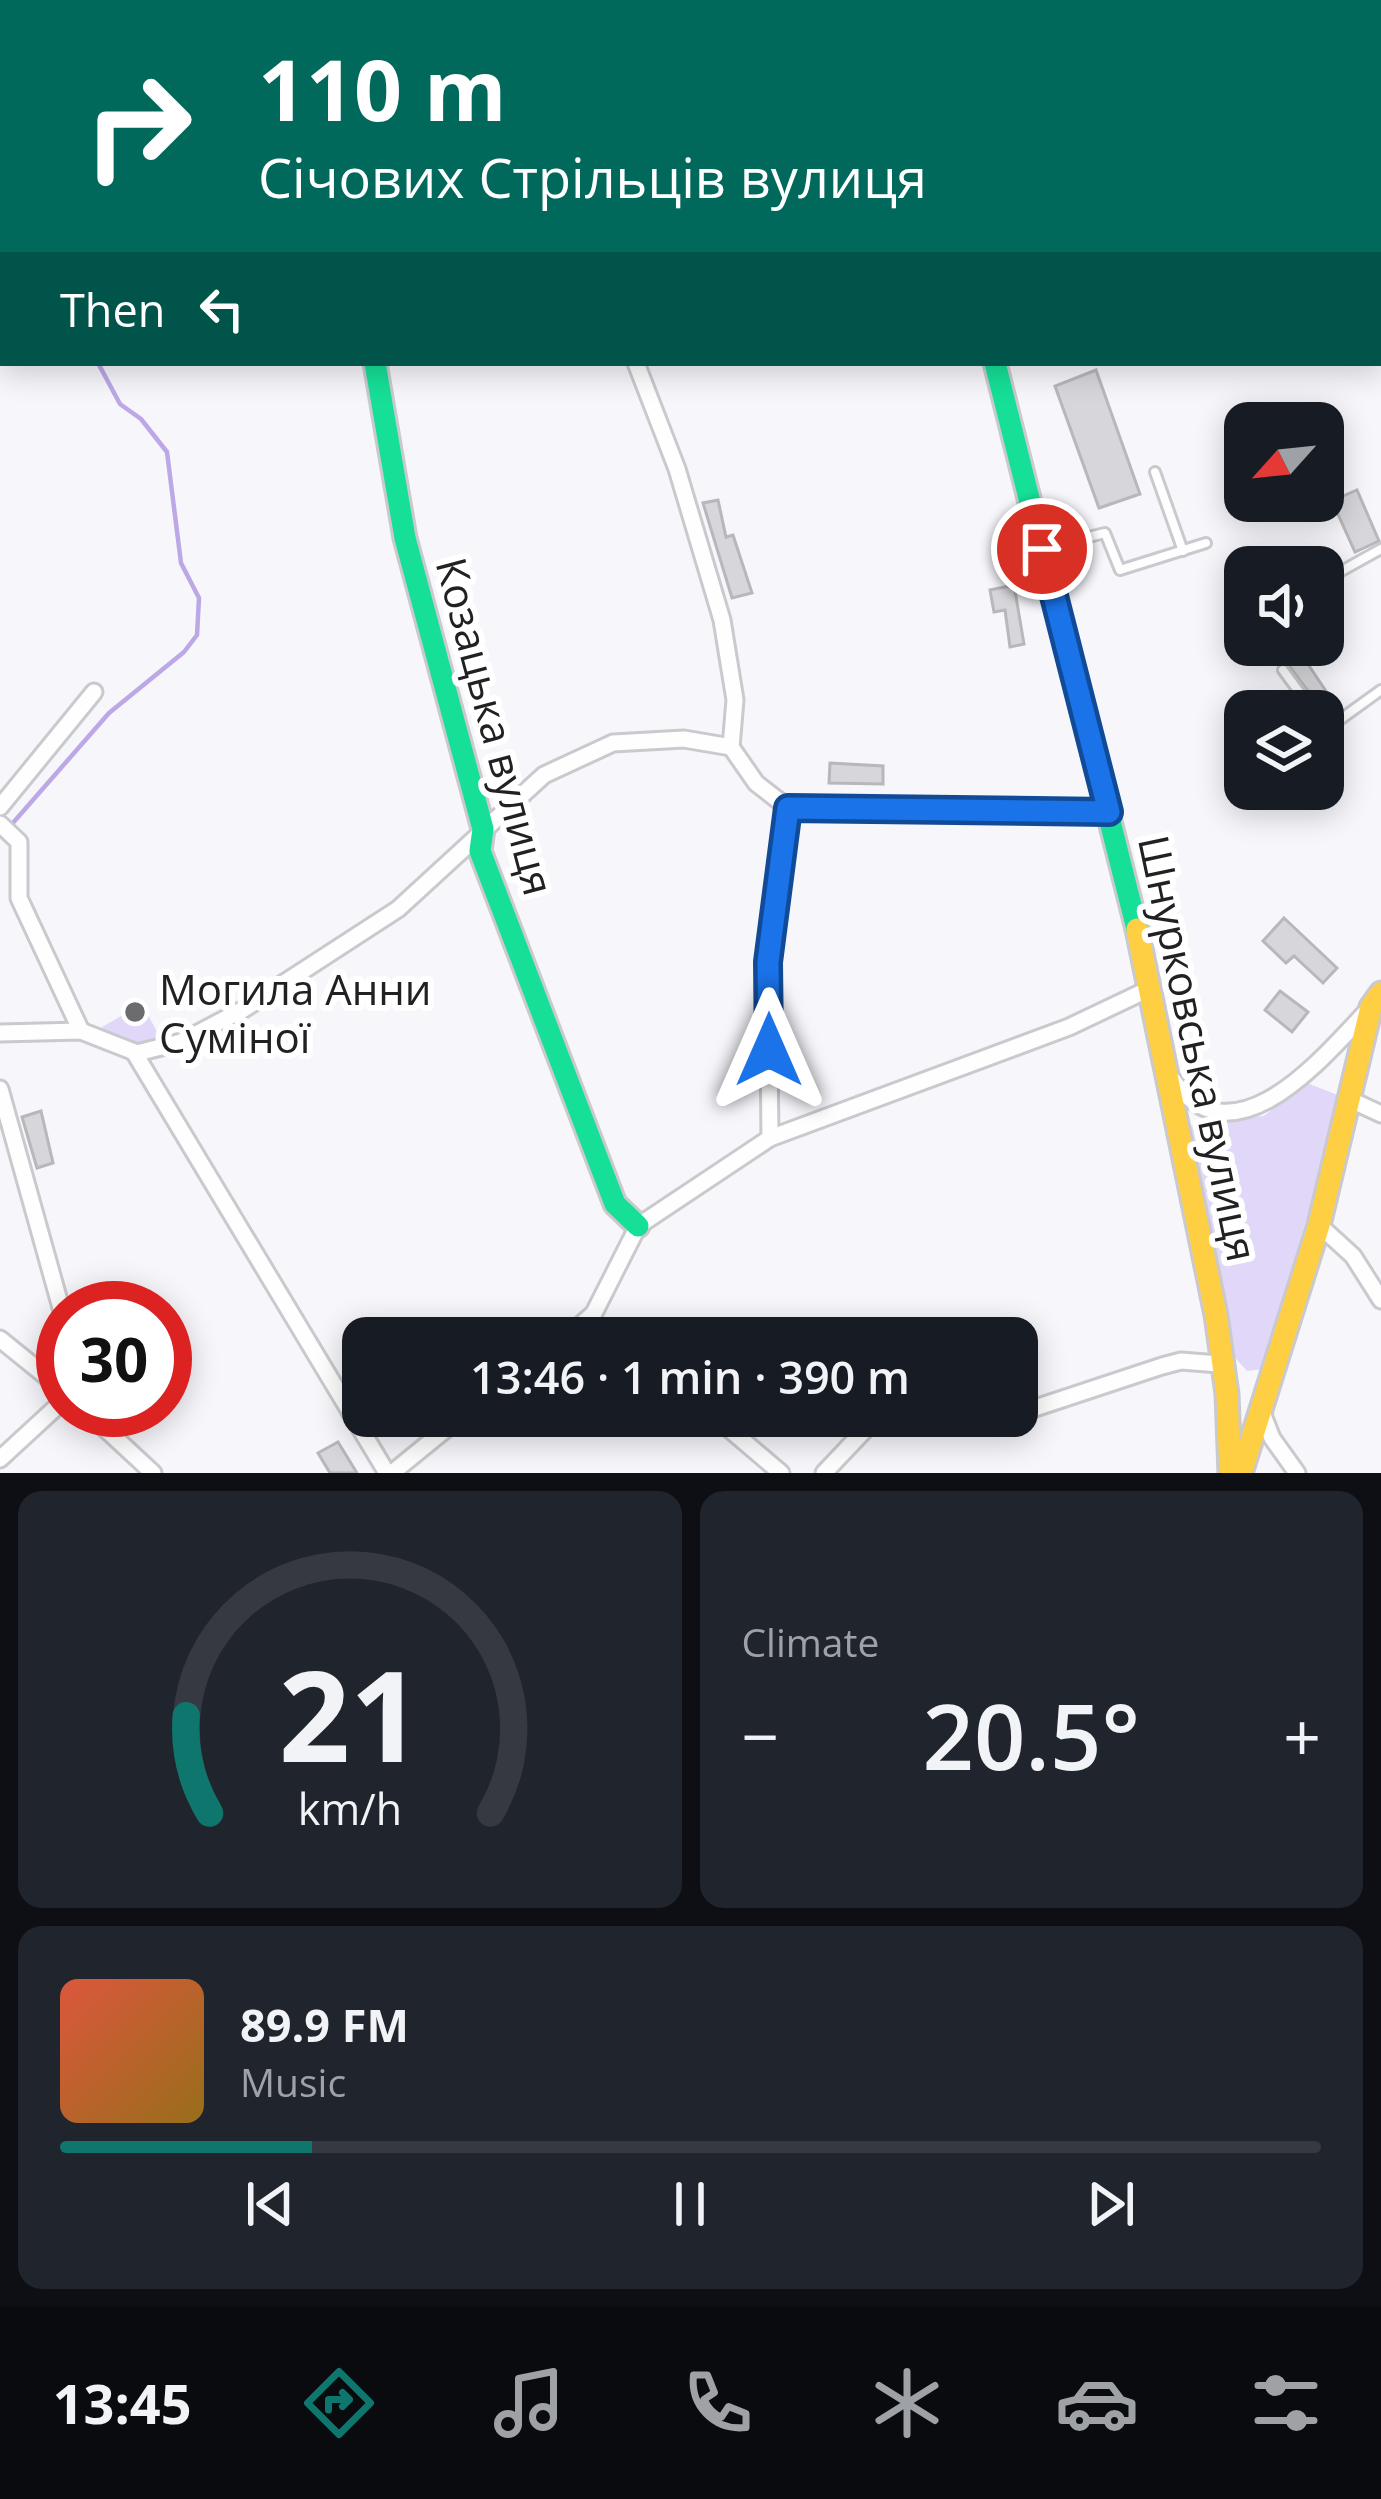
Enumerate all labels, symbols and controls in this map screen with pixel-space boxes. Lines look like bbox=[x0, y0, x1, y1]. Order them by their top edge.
text: 110 m bbox=[258, 31, 506, 146]
icon: right bbox=[60, 48, 216, 204]
text: Січових Стрільців вулиця bbox=[258, 140, 927, 214]
icon: left bbox=[189, 276, 255, 342]
text: Then bbox=[60, 279, 165, 340]
north arrow bbox=[1224, 402, 1344, 522]
map controls bbox=[1224, 402, 1344, 810]
pin bbox=[991, 498, 1093, 600]
icon: arrive bbox=[1009, 516, 1075, 582]
button: sound bbox=[1224, 546, 1344, 666]
street label: Козацька вулиця bbox=[424, 551, 568, 901]
button: layers bbox=[1224, 690, 1344, 810]
street label: Шнурковська вулиця bbox=[1126, 830, 1272, 1266]
place label: Могила Анни Суміної bbox=[159, 960, 432, 1065]
position arrow bbox=[706, 987, 832, 1113]
marker: Могила Анни Суміної bbox=[122, 999, 148, 1025]
speed limit sign: 30 bbox=[36, 1281, 192, 1437]
text: 13:46 · 1 min · 390 m bbox=[470, 1346, 910, 1407]
text: Climate bbox=[742, 1615, 879, 1668]
text: 21 bbox=[278, 1629, 421, 1799]
text: 20.5° bbox=[922, 1674, 1140, 1796]
text: − bbox=[742, 1690, 779, 1780]
text: + bbox=[1283, 1690, 1321, 1780]
text: km/h bbox=[298, 1778, 402, 1837]
text: 89.9 FM bbox=[240, 1994, 409, 2055]
text: Music bbox=[240, 2055, 346, 2108]
icon: previous bbox=[237, 2171, 303, 2237]
icon: pause bbox=[657, 2171, 723, 2237]
icon: next bbox=[1078, 2171, 1144, 2237]
icon: directions bbox=[297, 2361, 381, 2445]
icon: music bbox=[487, 2361, 571, 2445]
icon: phone bbox=[676, 2361, 760, 2445]
icon: climate bbox=[865, 2361, 949, 2445]
icon: car bbox=[1055, 2361, 1139, 2445]
icon: filters bbox=[1244, 2361, 1328, 2445]
text: 13:45 bbox=[53, 2366, 192, 2440]

